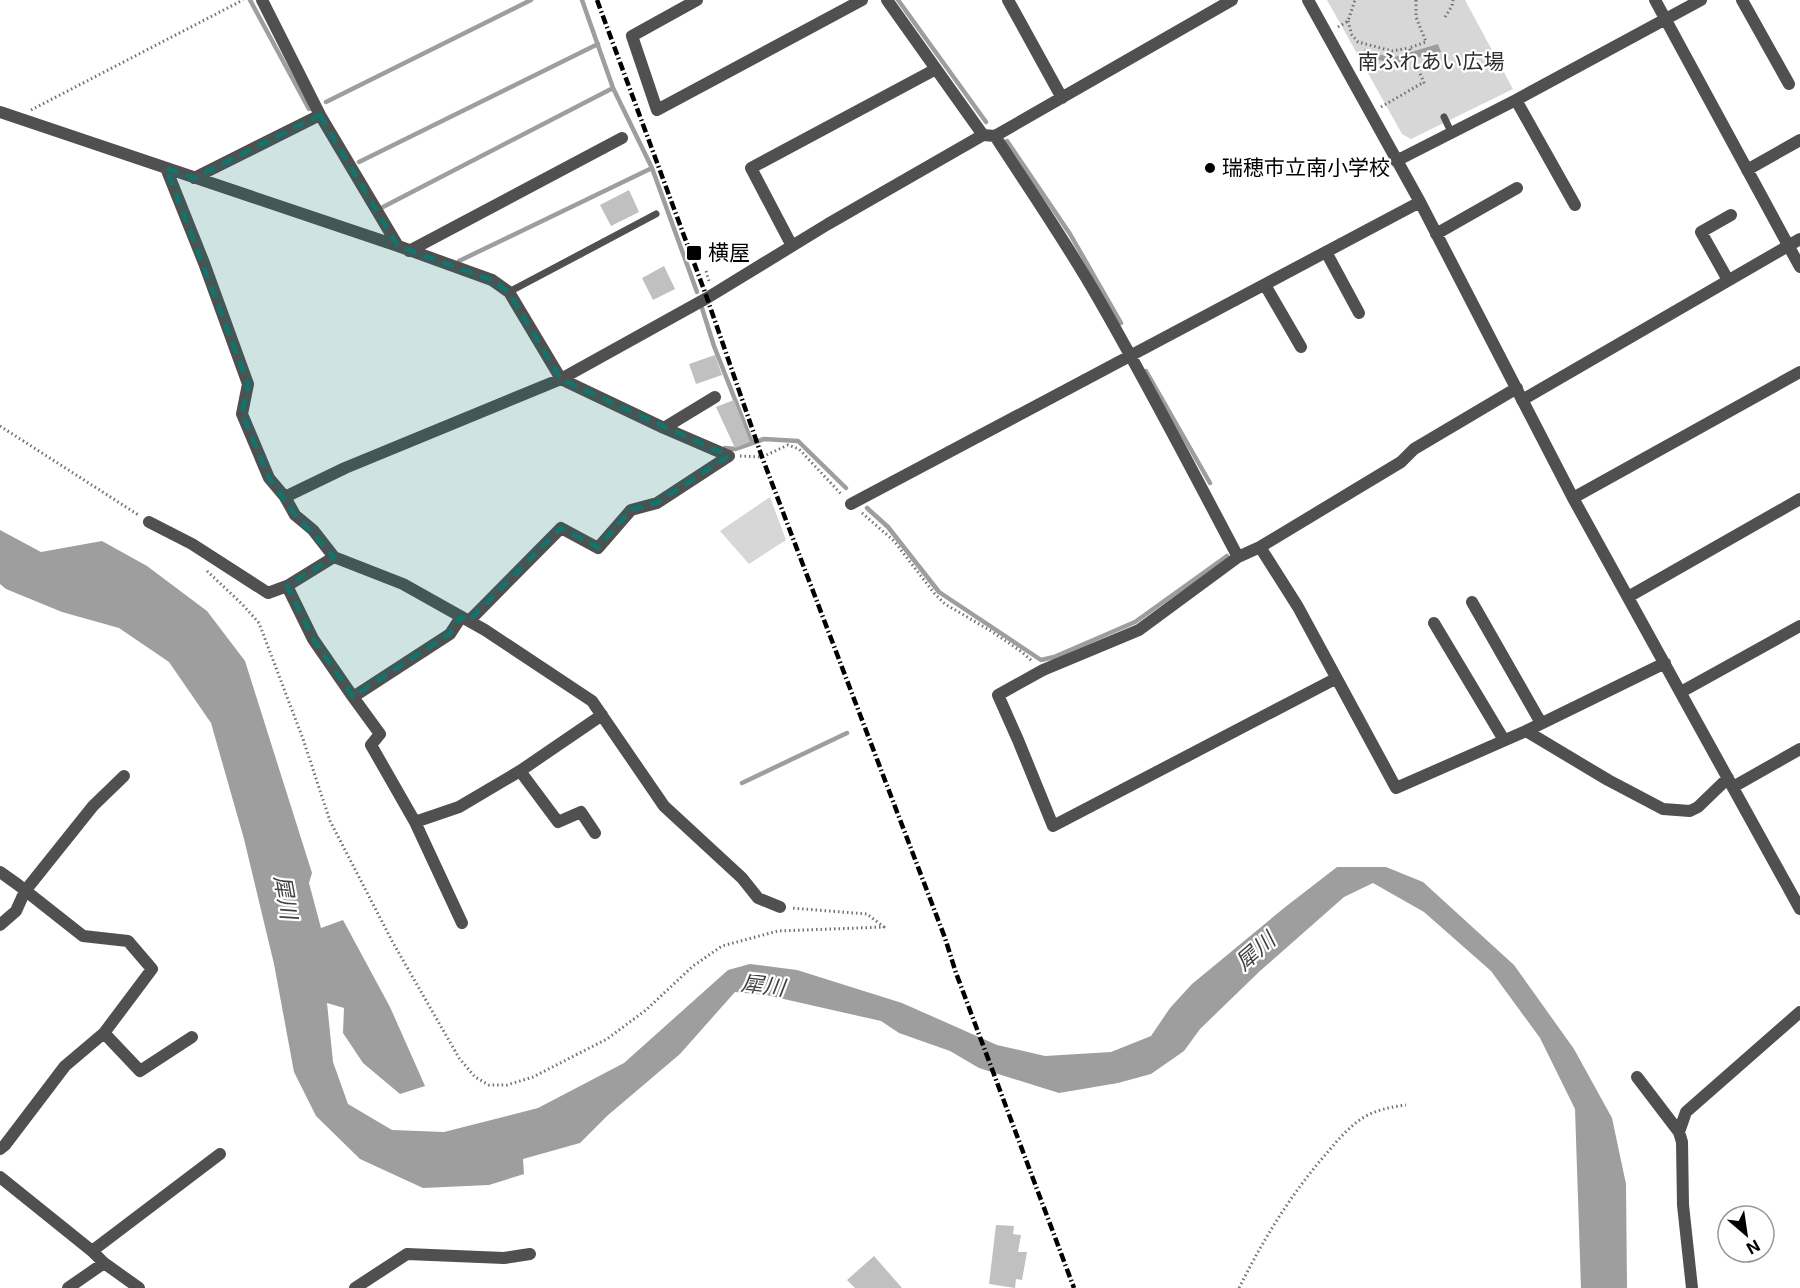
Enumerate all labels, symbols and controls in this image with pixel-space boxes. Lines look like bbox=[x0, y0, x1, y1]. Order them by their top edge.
park label: 南ふれあい広場 bbox=[1358, 49, 1505, 74]
place label: 瑞穂市立南小学校 bbox=[1222, 155, 1390, 180]
marker: 瑞穂市立南小学校 bbox=[1203, 161, 1217, 175]
place label: 横屋 bbox=[708, 240, 750, 265]
marker: 横屋 bbox=[685, 244, 703, 262]
water label: 犀川 bbox=[269, 873, 303, 923]
water label: 犀川 bbox=[1230, 925, 1282, 975]
water label: 犀川 bbox=[740, 969, 788, 1001]
north arrow bbox=[1716, 1204, 1776, 1264]
text: N bbox=[1743, 1235, 1763, 1259]

